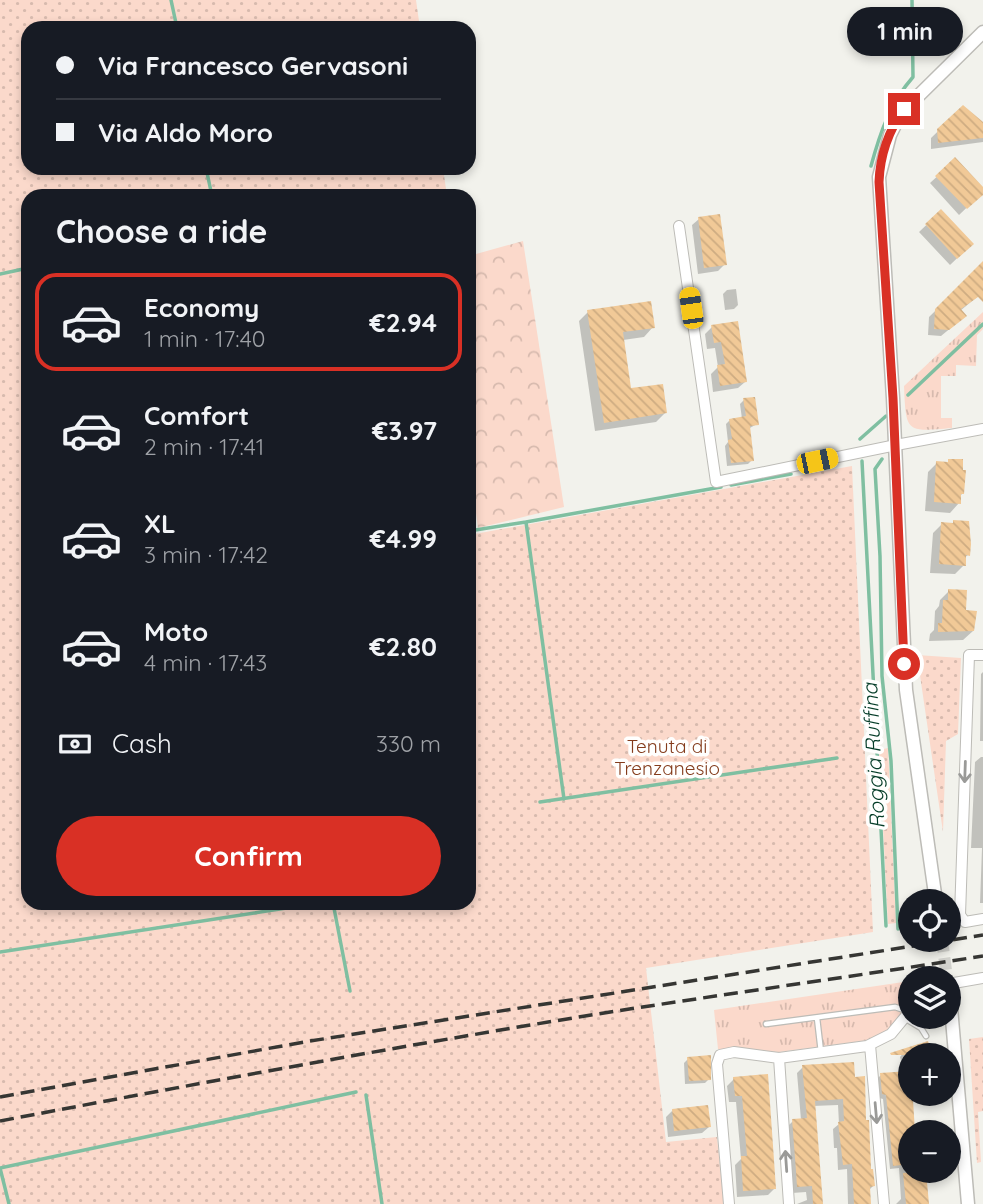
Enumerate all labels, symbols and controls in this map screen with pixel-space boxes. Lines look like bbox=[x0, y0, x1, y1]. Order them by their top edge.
callout: 1 min bbox=[846, 7, 962, 56]
text: 1 min bbox=[877, 17, 933, 46]
text: Via Francesco Gervasoni bbox=[98, 49, 408, 82]
route end bbox=[888, 93, 920, 125]
text: Via Aldo Moro bbox=[98, 116, 273, 149]
text: Choose a ride bbox=[56, 211, 268, 251]
car bbox=[678, 286, 705, 330]
icon: car bbox=[60, 291, 123, 354]
text: Economy bbox=[144, 291, 259, 324]
text: €2.94 bbox=[369, 306, 437, 339]
text: 1 min · 17:40 bbox=[144, 324, 265, 353]
icon: car bbox=[60, 399, 123, 462]
text: Comfort bbox=[144, 399, 249, 432]
text: €3.97 bbox=[372, 414, 437, 447]
text: 2 min · 17:41 bbox=[144, 432, 264, 461]
car bbox=[795, 446, 840, 476]
icon: car bbox=[60, 507, 123, 570]
text: XL bbox=[144, 507, 176, 540]
text: €4.99 bbox=[369, 522, 437, 555]
text: 3 min · 17:42 bbox=[144, 540, 268, 569]
icon: car bbox=[60, 615, 123, 678]
text: Moto bbox=[144, 615, 208, 648]
text: €2.80 bbox=[369, 630, 437, 663]
text: 4 min · 17:43 bbox=[144, 648, 267, 677]
route start bbox=[888, 648, 920, 680]
water label: Roggia Ruffina bbox=[856, 681, 890, 830]
icon: cash bbox=[56, 725, 94, 763]
text: Cash bbox=[112, 727, 172, 760]
text: 330 m bbox=[376, 729, 441, 758]
park label: Tenuta di Trenzanesio bbox=[614, 734, 720, 780]
one-way arrow bbox=[958, 760, 971, 783]
button: Confirm bbox=[56, 816, 441, 896]
map controls bbox=[898, 889, 961, 1183]
button: locate bbox=[898, 889, 961, 952]
button: layers bbox=[898, 966, 961, 1029]
button: + bbox=[898, 1043, 961, 1106]
one-way arrow bbox=[870, 1101, 883, 1124]
button: − bbox=[898, 1120, 961, 1183]
one-way arrow bbox=[779, 1150, 792, 1173]

